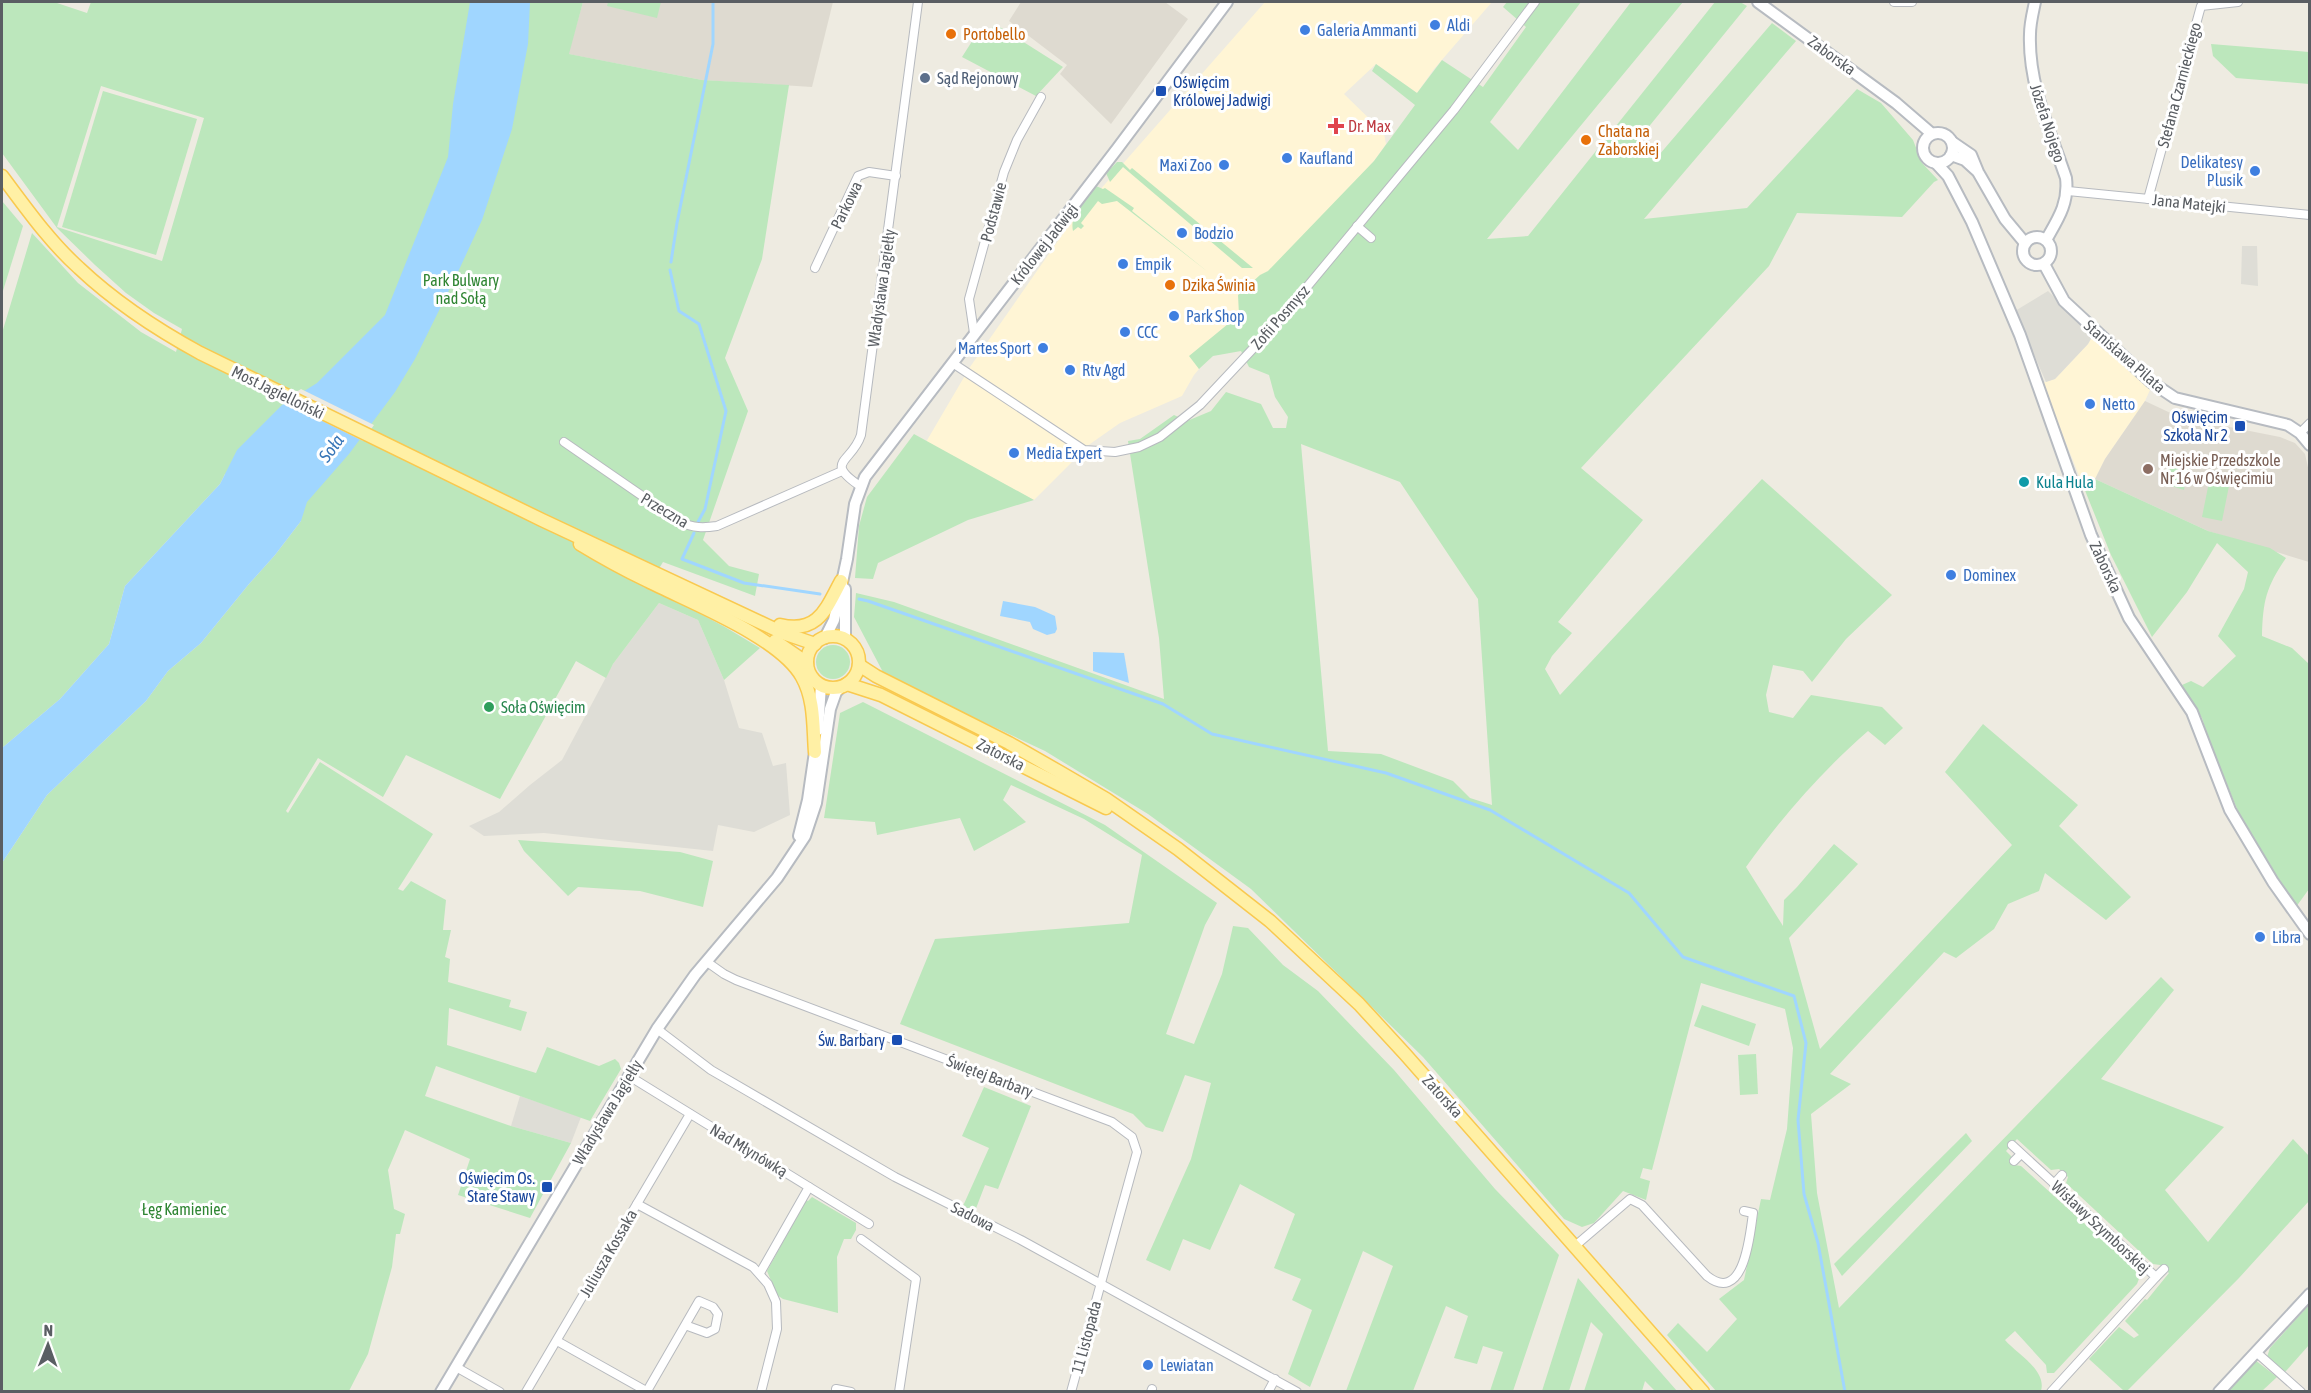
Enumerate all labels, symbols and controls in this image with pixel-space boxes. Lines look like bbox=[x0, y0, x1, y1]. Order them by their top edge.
place label: Aldi bbox=[1447, 16, 1470, 34]
marker: Aldi bbox=[1428, 18, 1442, 32]
street label: Stefana Czarnieckiego bbox=[2154, 20, 2205, 150]
place label: Galeria Ammanti bbox=[1317, 21, 1417, 39]
marker: Galeria Ammanti bbox=[1298, 23, 1312, 37]
place label: Portobello bbox=[963, 25, 1025, 43]
marker: Portobello bbox=[944, 27, 958, 41]
street label: Zaborska bbox=[1805, 32, 1859, 78]
place label: Sąd Rejonowy bbox=[937, 69, 1019, 88]
marker: Sąd Rejonowy bbox=[918, 71, 932, 85]
place label: Oświęcim Królowej Jadwigi bbox=[1173, 73, 1271, 110]
street label: Józefa Nojego bbox=[2026, 82, 2069, 165]
marker: Oświęcim Królowej Jadwigi bbox=[1154, 84, 1168, 98]
place label: Dr. Max bbox=[1348, 117, 1391, 135]
marker: Dr. Max bbox=[1329, 119, 1343, 133]
place label: Chata na Zaborskiej bbox=[1598, 122, 1659, 159]
marker: Chata na Zaborskiej bbox=[1579, 133, 1593, 147]
place label: Kaufland bbox=[1299, 149, 1353, 167]
marker: Kaufland bbox=[1280, 151, 1294, 165]
place label: Delikatesy Plusik bbox=[2180, 153, 2243, 189]
place label: Maxi Zoo bbox=[1159, 156, 1212, 174]
marker: Maxi Zoo bbox=[1217, 158, 1231, 172]
marker: Delikatesy Plusik bbox=[2248, 164, 2262, 178]
street label: Parkowa bbox=[827, 178, 865, 232]
street label: Podstawie bbox=[976, 180, 1010, 244]
street label: Jana Matejki bbox=[2151, 190, 2227, 217]
street label: Królowej Jadwigi bbox=[1007, 200, 1082, 289]
place label: Bodzio bbox=[1194, 224, 1234, 242]
marker: Bodzio bbox=[1175, 226, 1189, 240]
street label: Władysława Jagiełły bbox=[864, 227, 899, 348]
place label: Empik bbox=[1135, 255, 1172, 274]
marker: Empik bbox=[1116, 257, 1130, 271]
park label: Park Bulwary nad Sołą bbox=[423, 271, 500, 308]
place label: Dzika Świnia bbox=[1182, 276, 1256, 294]
marker: Dzika Świnia bbox=[1163, 278, 1177, 292]
street label: Zofii Posmysz bbox=[1247, 281, 1314, 353]
place label: Park Shop bbox=[1186, 307, 1245, 326]
marker: Park Shop bbox=[1167, 309, 1181, 323]
street label: Stanisława Pilata bbox=[2081, 316, 2169, 396]
place label: CCC bbox=[1137, 323, 1158, 341]
marker: CCC bbox=[1118, 325, 1132, 339]
place label: Martes Sport bbox=[958, 339, 1031, 358]
marker: Martes Sport bbox=[1036, 341, 1050, 355]
place label: Rtv Agd bbox=[1082, 361, 1125, 380]
street label: Most Jagielloński bbox=[228, 362, 327, 423]
marker: Rtv Agd bbox=[1063, 363, 1077, 377]
place label: Netto bbox=[2102, 395, 2135, 413]
marker: Netto bbox=[2083, 397, 2097, 411]
place label: Oświęcim Szkoła Nr 2 bbox=[2164, 408, 2228, 444]
marker: Oświęcim Szkoła Nr 2 bbox=[2233, 419, 2247, 433]
water label: Soła bbox=[313, 430, 348, 467]
place label: Media Expert bbox=[1026, 444, 1102, 463]
marker: Media Expert bbox=[1007, 446, 1021, 460]
place label: Miejskie Przedszkole Nr 16 w Oświęcimiu bbox=[2160, 451, 2281, 488]
marker: Miejskie Przedszkole Nr 16 w Oświęcimiu bbox=[2141, 462, 2155, 476]
place label: Kula Hula bbox=[2036, 473, 2094, 491]
marker: Kula Hula bbox=[2017, 475, 2031, 489]
street label: Przeczna bbox=[638, 489, 692, 531]
street label: Zaborska bbox=[2086, 538, 2126, 596]
place label: Dominex bbox=[1963, 566, 2017, 584]
marker: Dominex bbox=[1944, 568, 1958, 582]
place label: Soła Oświęcim bbox=[501, 698, 586, 717]
marker: Soła Oświęcim bbox=[482, 700, 496, 714]
street label: Zatorska bbox=[974, 734, 1028, 774]
place label: Libra bbox=[2272, 928, 2301, 946]
marker: Libra bbox=[2253, 930, 2267, 944]
place label: Św. Barbary bbox=[818, 1031, 885, 1050]
marker: Św. Barbary bbox=[890, 1033, 904, 1047]
street label: Świętej Barbary bbox=[944, 1051, 1036, 1102]
street label: Władysława Jagiełły bbox=[569, 1056, 646, 1168]
street label: Zatorska bbox=[1419, 1071, 1467, 1121]
street label: Nad Młynówką bbox=[706, 1120, 791, 1181]
place label: Oświęcim Os. Stare Stawy bbox=[458, 1169, 535, 1206]
street label: Wisławy Szymborskiej bbox=[2047, 1177, 2154, 1278]
marker: Oświęcim Os. Stare Stawy bbox=[540, 1180, 554, 1194]
street label: Sadowa bbox=[948, 1198, 998, 1234]
park label: Łęg Kamieniec bbox=[142, 1200, 226, 1219]
street label: Juliusza Kossaka bbox=[576, 1206, 640, 1300]
street label: 11 Listopada bbox=[1068, 1299, 1105, 1376]
north arrow bbox=[18, 1315, 78, 1375]
text: N bbox=[43, 1321, 53, 1339]
place label: Lewiatan bbox=[1160, 1356, 1214, 1374]
marker: Lewiatan bbox=[1141, 1358, 1155, 1372]

